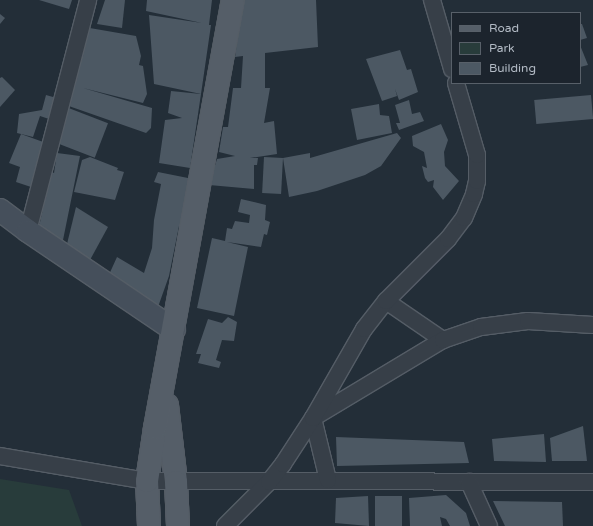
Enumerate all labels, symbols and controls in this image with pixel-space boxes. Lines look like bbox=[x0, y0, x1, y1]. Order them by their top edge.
legend bbox=[451, 12, 581, 84]
text: Road bbox=[489, 21, 519, 35]
text: Park bbox=[489, 41, 515, 55]
text: Building bbox=[489, 61, 536, 75]

